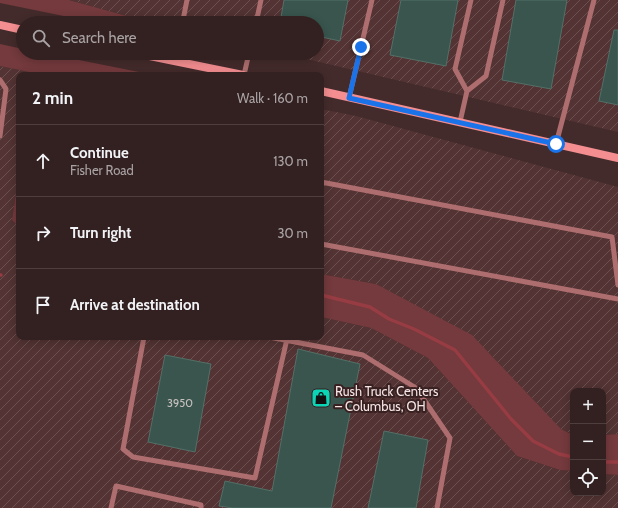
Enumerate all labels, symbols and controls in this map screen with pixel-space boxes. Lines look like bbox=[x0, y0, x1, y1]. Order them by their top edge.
search box bbox=[16, 16, 324, 60]
icon: search bbox=[30, 27, 52, 49]
text: Search here bbox=[62, 29, 137, 47]
route end bbox=[352, 38, 370, 56]
text: 2 min bbox=[32, 88, 73, 108]
text: Walk · 160 m bbox=[237, 90, 308, 106]
route start bbox=[547, 135, 565, 153]
text: Continue bbox=[70, 144, 129, 162]
icon: ahead bbox=[32, 150, 54, 172]
text: 130 m bbox=[273, 153, 308, 169]
text: Fisher Road bbox=[70, 162, 134, 178]
icon: right bbox=[32, 222, 54, 244]
text: Turn right bbox=[70, 224, 131, 242]
text: 30 m bbox=[278, 225, 308, 241]
icon: arrive bbox=[32, 294, 54, 316]
text: Arrive at destination bbox=[70, 296, 200, 314]
place label: Rush Truck Centers – Columbus, OH bbox=[335, 383, 439, 414]
shop icon: Rush Truck Centers – Columbus, OH bbox=[310, 387, 332, 409]
map controls bbox=[570, 388, 606, 496]
button: + bbox=[570, 388, 606, 424]
house number: 3950 bbox=[167, 396, 193, 410]
button: − bbox=[570, 424, 606, 460]
button: locate bbox=[570, 460, 606, 496]

